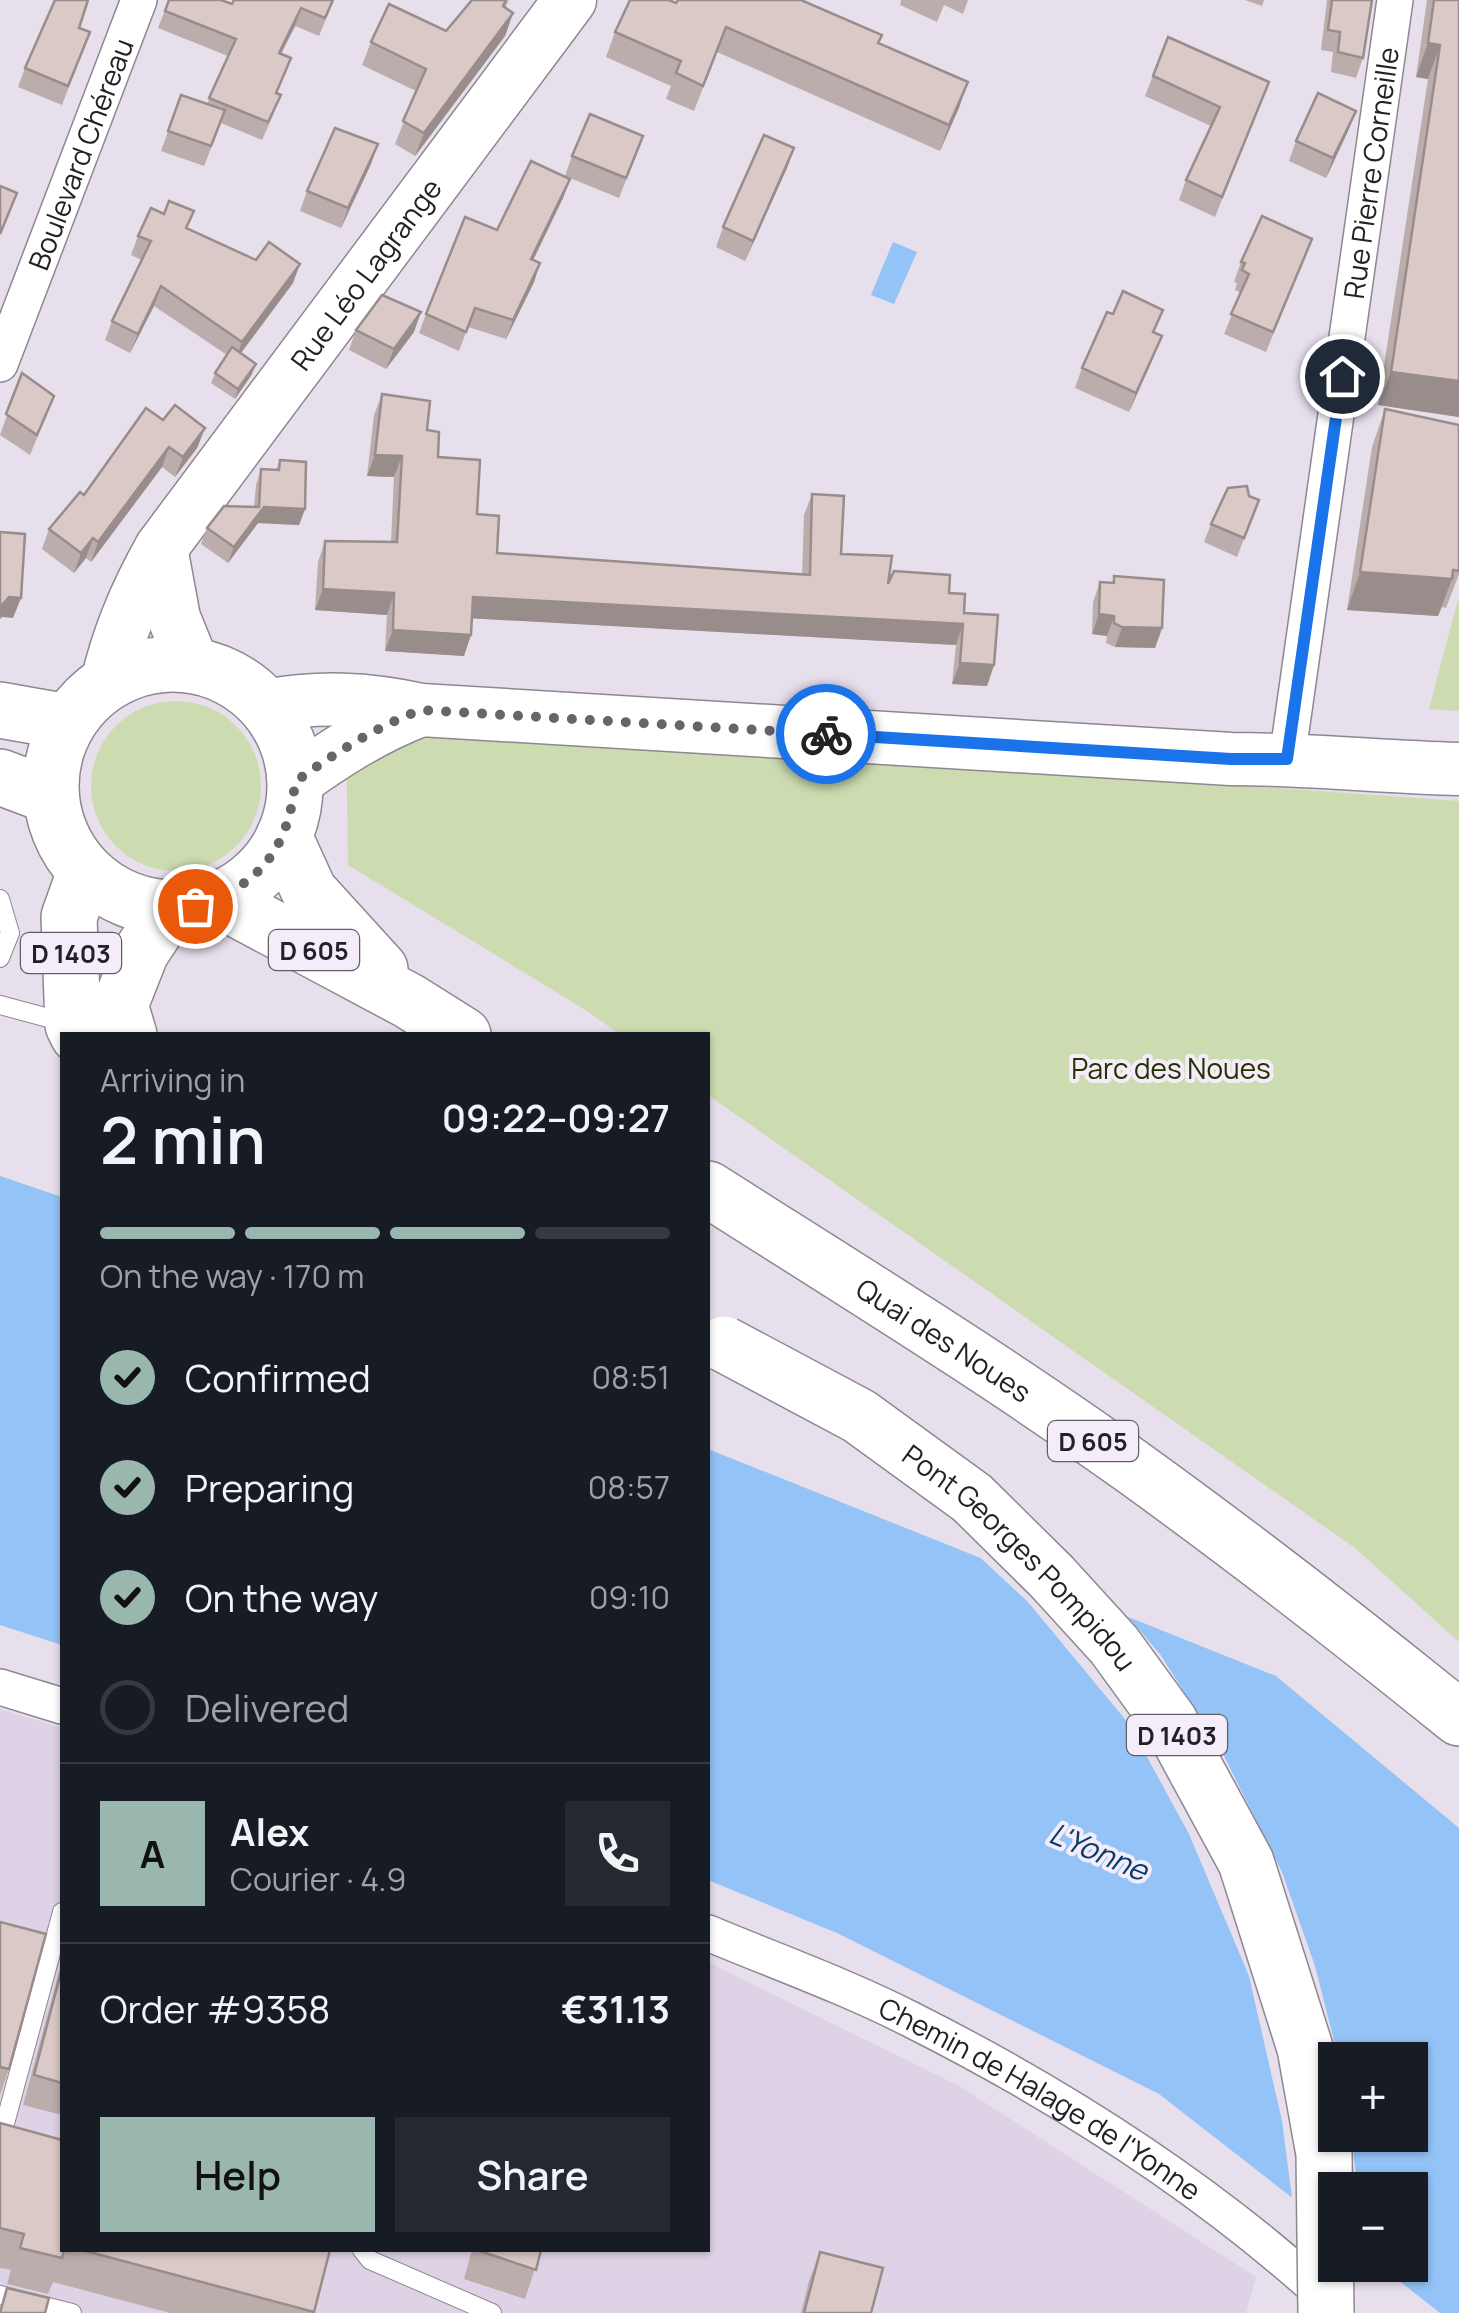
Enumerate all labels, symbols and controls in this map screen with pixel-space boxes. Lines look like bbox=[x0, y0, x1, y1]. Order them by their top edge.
street label: Boulevard Chéreau bbox=[19, 33, 142, 275]
street label: Rue Pierre Corneille bbox=[1334, 45, 1407, 301]
street label: Rue Léo Lagrange bbox=[282, 170, 450, 377]
pin bbox=[1300, 334, 1385, 419]
icon: home bbox=[1315, 349, 1370, 404]
courier bbox=[776, 684, 876, 784]
icon: bike bbox=[799, 707, 854, 762]
pin bbox=[153, 864, 238, 949]
icon: bag bbox=[168, 879, 223, 934]
road number: D 605 bbox=[269, 930, 359, 970]
road number: D 1403 bbox=[21, 933, 121, 973]
park label: Parc des Noues bbox=[1071, 1049, 1271, 1087]
text: Arriving in bbox=[100, 1058, 245, 1102]
text: 09:22–09:27 bbox=[442, 1091, 670, 1143]
text: 2 min bbox=[100, 1095, 266, 1184]
text: On the way · 170 m bbox=[100, 1254, 364, 1298]
street label: Quai des Noues bbox=[849, 1269, 1039, 1411]
icon: check bbox=[100, 1350, 155, 1405]
text: Confirmed bbox=[185, 1351, 371, 1403]
text: 08:51 bbox=[591, 1355, 670, 1399]
road number: D 605 bbox=[1048, 1421, 1138, 1461]
street label: Pont Georges Pompidou bbox=[895, 1435, 1145, 1678]
icon: check bbox=[100, 1460, 155, 1515]
text: Preparing bbox=[185, 1461, 354, 1513]
text: 08:57 bbox=[588, 1465, 670, 1509]
icon: check bbox=[100, 1570, 155, 1625]
text: On the way bbox=[185, 1571, 378, 1623]
text: 09:10 bbox=[589, 1575, 670, 1619]
text: Delivered bbox=[185, 1681, 349, 1733]
road number: D 1403 bbox=[1127, 1715, 1227, 1755]
button: phone bbox=[565, 1801, 670, 1906]
text: Alex bbox=[230, 1805, 309, 1857]
water label: L'Yonne bbox=[1043, 1812, 1156, 1891]
text: A bbox=[140, 1827, 165, 1879]
text: Courier · 4.9 bbox=[230, 1857, 406, 1901]
text: Order #9358 bbox=[100, 1982, 330, 2034]
text: €31.13 bbox=[561, 1982, 670, 2034]
street label: Chemin de Halage de l'Yonne bbox=[873, 1988, 1209, 2208]
map controls bbox=[1318, 2042, 1428, 2282]
button: + bbox=[1318, 2042, 1428, 2152]
button: Help bbox=[100, 2117, 375, 2232]
button: Share bbox=[395, 2117, 670, 2232]
button: − bbox=[1318, 2172, 1428, 2282]

